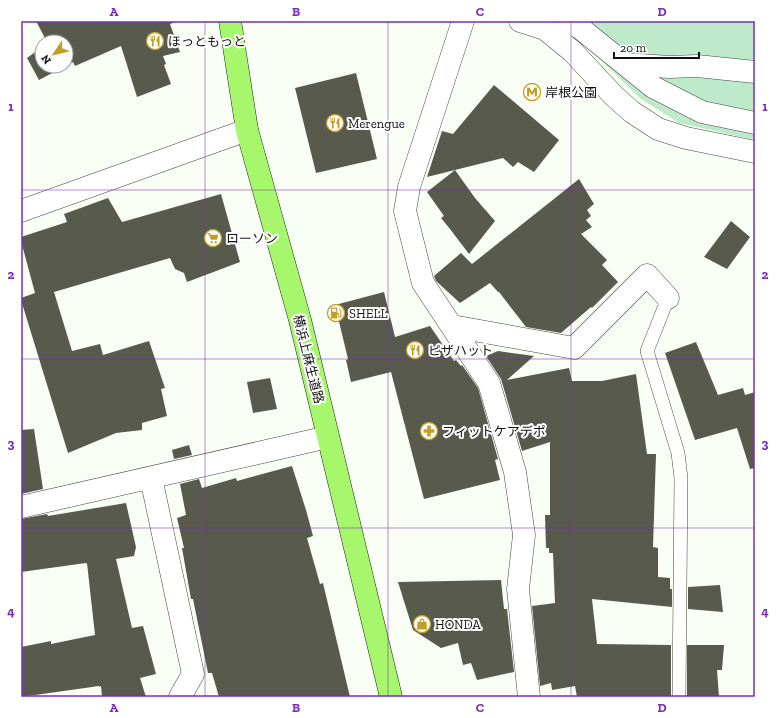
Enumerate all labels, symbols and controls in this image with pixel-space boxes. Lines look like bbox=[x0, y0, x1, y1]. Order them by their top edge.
text: A bbox=[110, 4, 119, 19]
text: B bbox=[292, 4, 300, 19]
text: C bbox=[476, 4, 484, 19]
text: D bbox=[657, 4, 667, 19]
restaurant icon: ほっともっと bbox=[145, 31, 165, 51]
north arrow bbox=[34, 34, 74, 74]
place label: ほっともっと bbox=[168, 34, 246, 49]
scale bar bbox=[614, 34, 699, 60]
text: 20 m bbox=[620, 41, 647, 55]
text: N bbox=[38, 52, 54, 67]
metro station icon: 岸根公園 bbox=[522, 82, 542, 102]
place label: 岸根公園 bbox=[545, 85, 597, 100]
text: 1 bbox=[8, 99, 14, 114]
text: 1 bbox=[762, 99, 768, 114]
restaurant icon: Merengue bbox=[325, 113, 345, 133]
place label: Merengue bbox=[348, 116, 405, 131]
supermarket icon: ローソン bbox=[203, 228, 223, 248]
place label: ローソン bbox=[226, 231, 278, 246]
text: 2 bbox=[8, 267, 15, 282]
text: 2 bbox=[762, 267, 769, 282]
fuel station icon: SHELL bbox=[326, 303, 346, 323]
place label: SHELL bbox=[349, 306, 388, 321]
street label: 横浜上麻生道路 bbox=[290, 313, 327, 405]
restaurant icon: ピザハット bbox=[405, 340, 425, 360]
place label: ピザハット bbox=[428, 343, 493, 358]
pharmacy icon: フィットケアデポ bbox=[419, 421, 439, 441]
place label: フィットケアデポ bbox=[442, 424, 546, 439]
text: 3 bbox=[8, 436, 15, 451]
text: 3 bbox=[762, 436, 769, 451]
text: 4 bbox=[7, 604, 15, 619]
text: 4 bbox=[761, 604, 769, 619]
shop icon: HONDA bbox=[412, 614, 432, 634]
place label: HONDA bbox=[435, 617, 481, 632]
text: A bbox=[110, 700, 119, 715]
text: B bbox=[292, 700, 300, 715]
text: C bbox=[476, 700, 484, 715]
text: D bbox=[657, 700, 667, 715]

